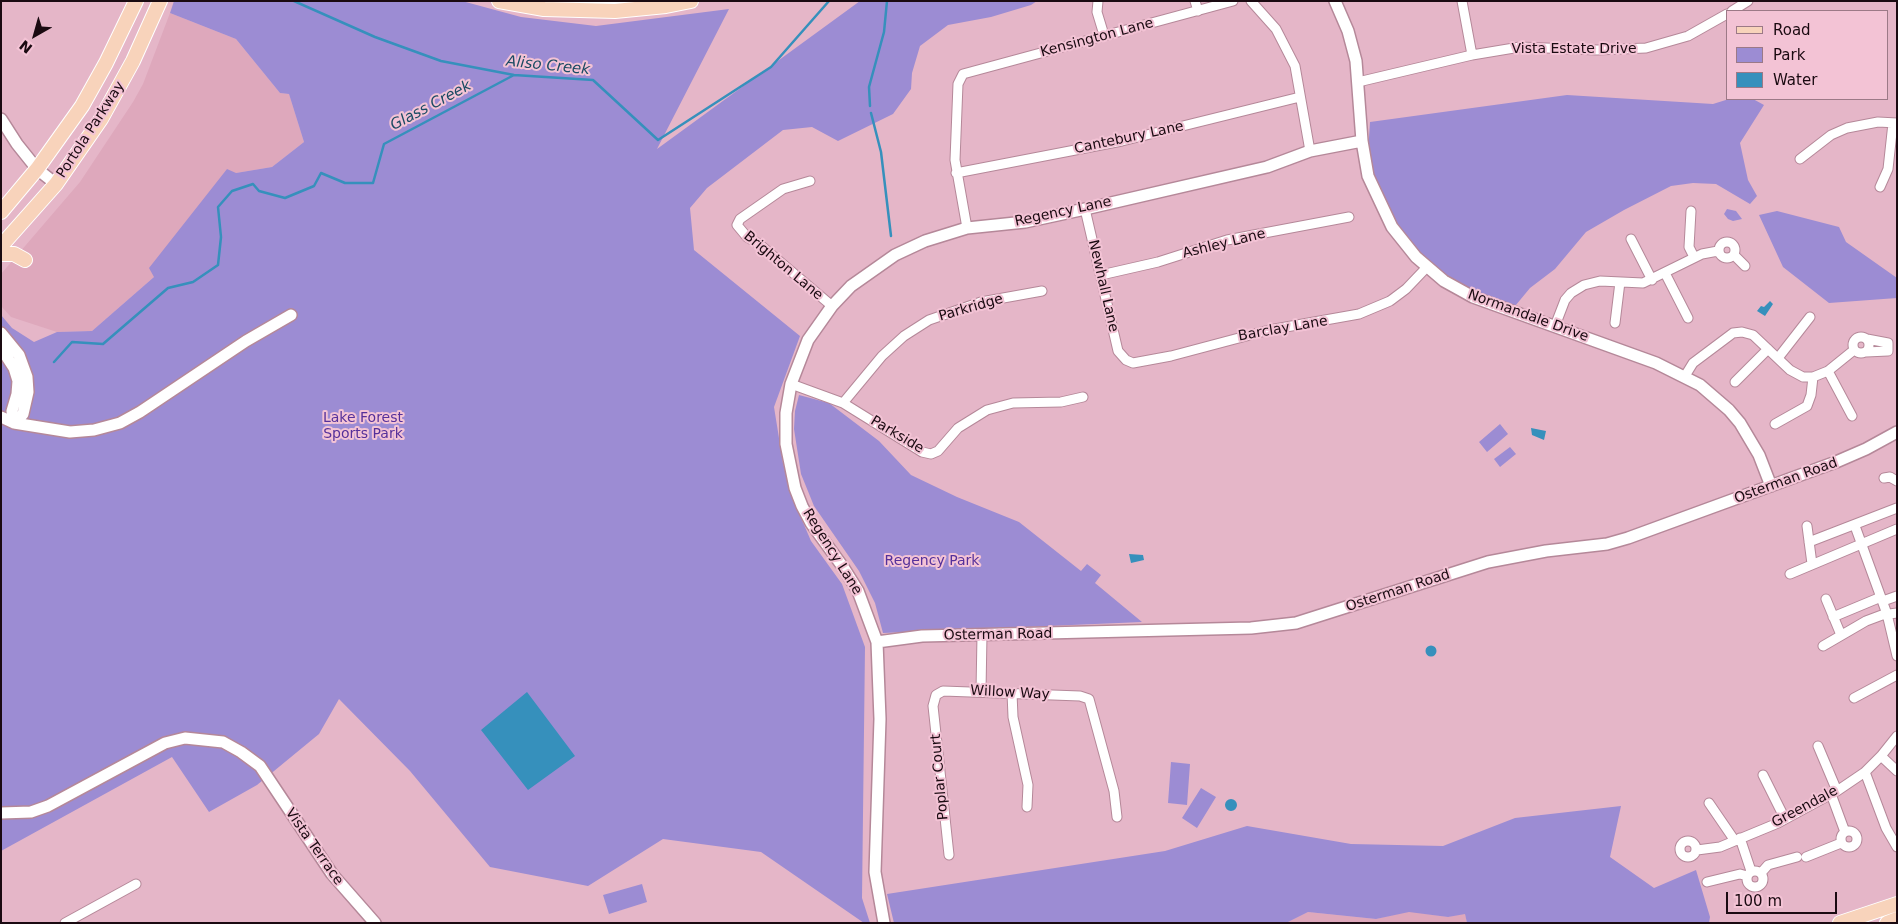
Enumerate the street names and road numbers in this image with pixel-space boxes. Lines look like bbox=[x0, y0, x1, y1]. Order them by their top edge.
street label: Kensington Lane bbox=[1039, 15, 1155, 61]
street label: Vista Estate Drive bbox=[1511, 41, 1637, 57]
street label: Portola Parkway bbox=[54, 79, 128, 181]
street label: Cantebury Lane bbox=[1073, 118, 1185, 158]
street label: Regency Lane bbox=[1013, 194, 1113, 230]
street label: Ashley Lane bbox=[1181, 226, 1267, 262]
street label: Brighton Lane bbox=[740, 228, 826, 304]
street label: Newhall Lane bbox=[1084, 238, 1122, 334]
street label: Normandale Drive bbox=[1465, 286, 1591, 346]
street label: Parkridge bbox=[937, 291, 1005, 325]
street label: Barclay Lane bbox=[1237, 313, 1329, 345]
street label: Parkside bbox=[867, 413, 927, 457]
street label: Osterman Road bbox=[1732, 455, 1840, 507]
street label: Regency Lane bbox=[799, 506, 865, 598]
street label: Osterman Road bbox=[1344, 566, 1452, 616]
street label: Osterman Road bbox=[944, 626, 1052, 644]
street label: Willow Way bbox=[970, 683, 1050, 703]
street label: Poplar Court bbox=[928, 733, 952, 821]
street label: Greendale bbox=[1769, 783, 1841, 831]
street label: Vista Terrace bbox=[281, 805, 347, 889]

